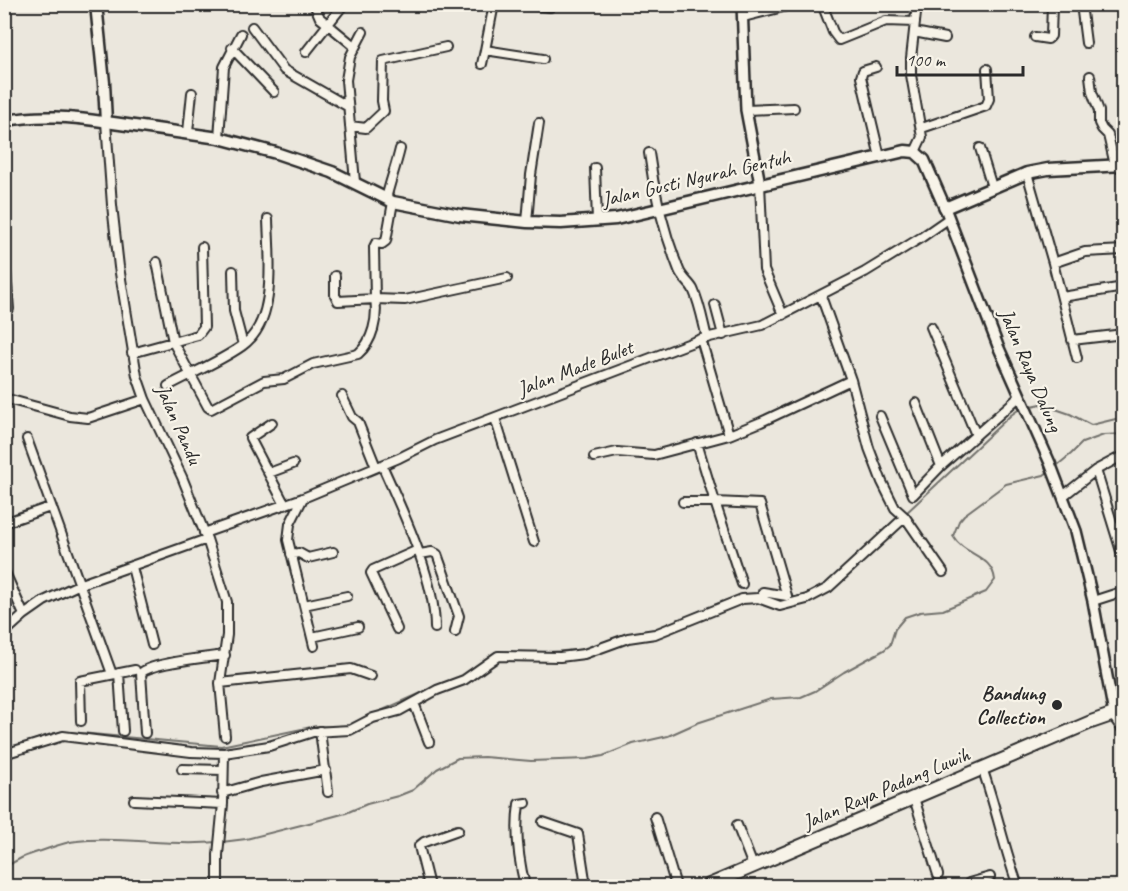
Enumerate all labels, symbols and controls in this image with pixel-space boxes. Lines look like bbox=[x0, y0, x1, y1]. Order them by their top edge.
scale bar bbox=[897, 39, 1023, 77]
text: 100 m bbox=[906, 49, 947, 71]
street label: Jalan Gusti Ngurah Gentuh bbox=[598, 143, 794, 213]
street label: Jalan Raya Dalung bbox=[993, 304, 1069, 437]
street label: Jalan Made Bulet bbox=[513, 333, 638, 402]
street label: Jalan Pandu bbox=[150, 379, 209, 469]
place label: Bandung Collection bbox=[977, 680, 1046, 730]
marker: Bandung Collection bbox=[1050, 698, 1064, 712]
street label: Jalan Raya Padang Luwih bbox=[798, 741, 975, 835]

